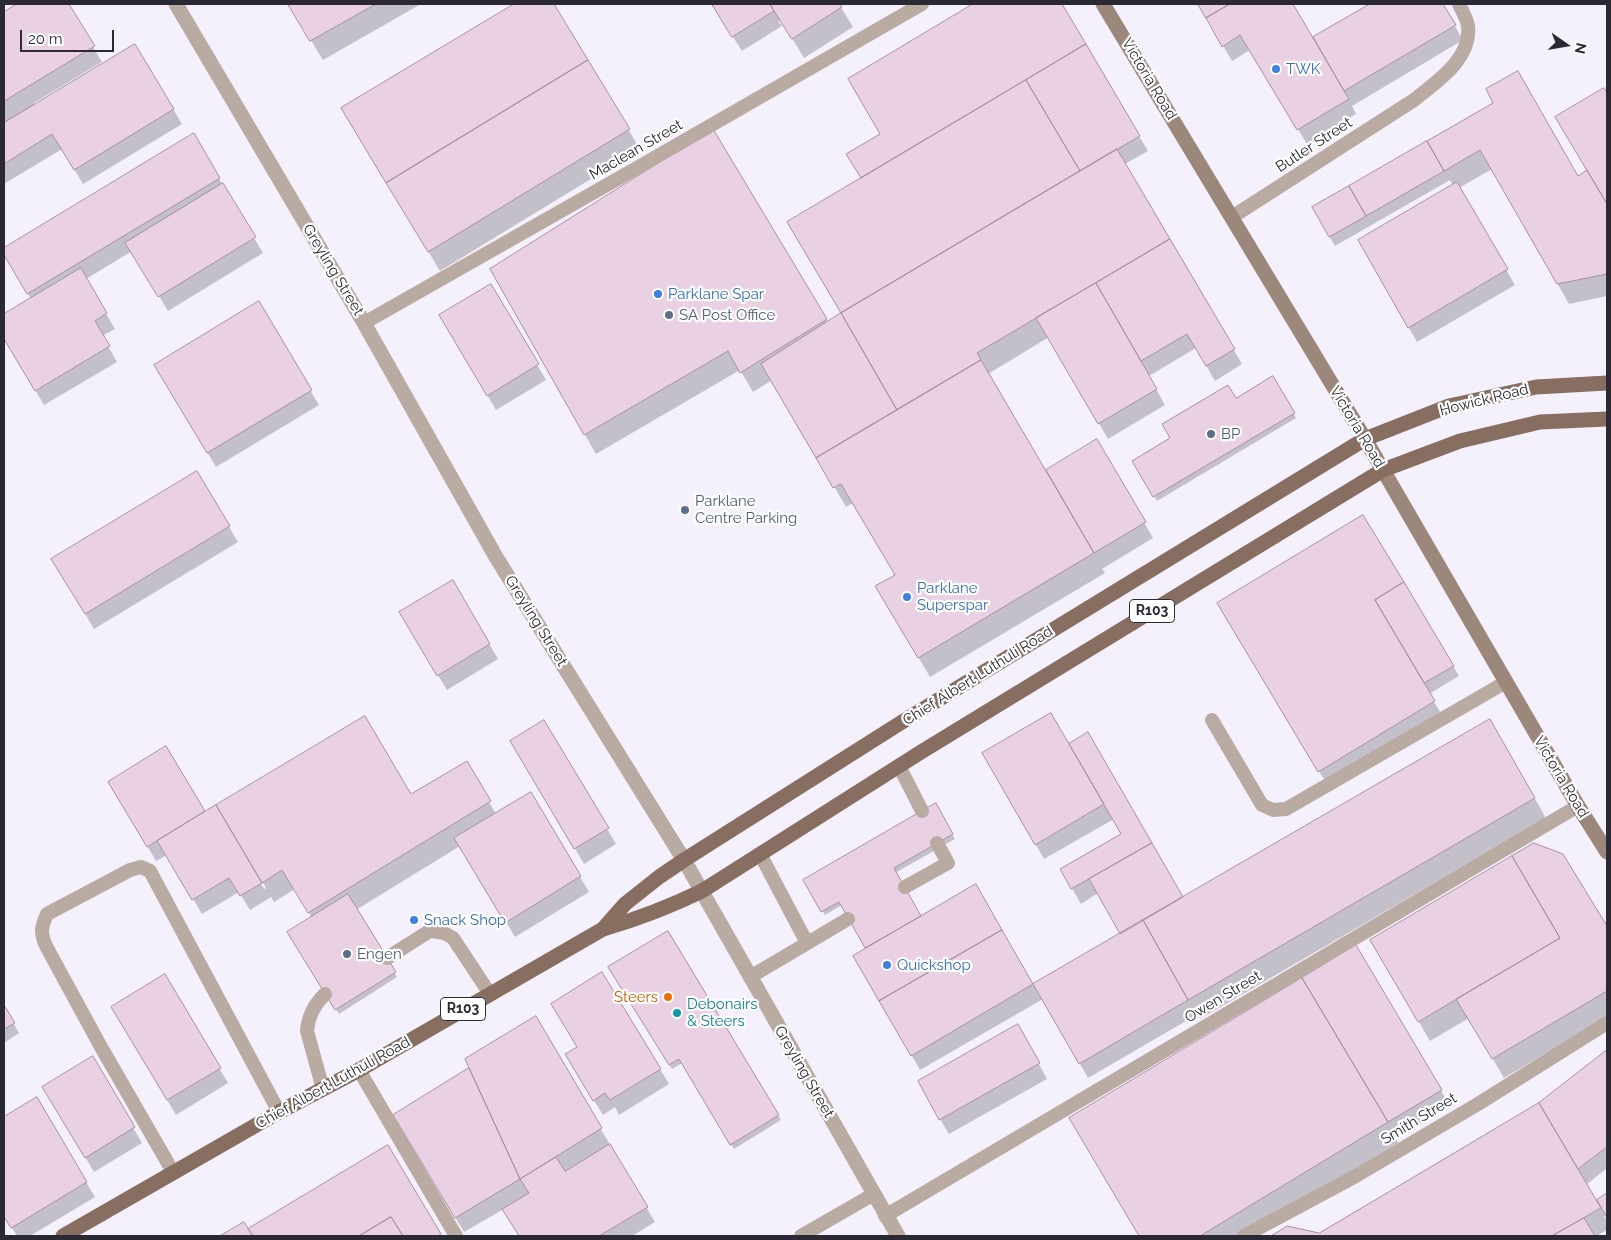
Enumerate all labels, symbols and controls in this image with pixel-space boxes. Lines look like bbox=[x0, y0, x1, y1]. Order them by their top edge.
scale bar bbox=[22, 20, 116, 52]
north arrow bbox=[1541, 20, 1591, 70]
text: 20 m bbox=[28, 30, 63, 48]
street label: Victoria Road bbox=[1118, 35, 1180, 123]
text: N bbox=[1572, 41, 1590, 55]
place label: TWK bbox=[1286, 60, 1320, 78]
marker: TWK bbox=[1270, 63, 1282, 75]
street label: Butler Street bbox=[1272, 114, 1356, 176]
street label: Maclean Street bbox=[586, 116, 686, 184]
street label: Greyling Street bbox=[299, 221, 367, 319]
place label: Parklane Spar bbox=[668, 285, 764, 303]
marker: Parklane Spar bbox=[652, 288, 664, 300]
place label: SA Post Office bbox=[679, 306, 775, 324]
marker: SA Post Office bbox=[663, 309, 675, 321]
street label: Howick Road bbox=[1438, 380, 1530, 420]
street label: Victoria Road bbox=[1326, 383, 1388, 471]
place label: BP bbox=[1221, 425, 1240, 443]
marker: BP bbox=[1205, 428, 1217, 440]
place label: Parklane Centre Parking bbox=[695, 492, 797, 527]
marker: Parklane Centre Parking bbox=[679, 504, 691, 516]
street label: Greyling Street bbox=[501, 572, 571, 670]
place label: Parklane Superspar bbox=[917, 579, 988, 614]
marker: Parklane Superspar bbox=[901, 591, 913, 603]
road number: R103 bbox=[1130, 600, 1174, 622]
street label: Chief Albert Luthuli Road bbox=[900, 622, 1056, 730]
street label: Victoria Road bbox=[1530, 733, 1592, 821]
place label: Snack Shop bbox=[424, 911, 506, 929]
marker: Snack Shop bbox=[408, 914, 420, 926]
place label: Engen bbox=[357, 945, 402, 963]
marker: Engen bbox=[341, 948, 353, 960]
place label: Quickshop bbox=[897, 956, 971, 974]
marker: Quickshop bbox=[881, 959, 893, 971]
street label: Owen Street bbox=[1181, 967, 1265, 1027]
place label: Steers bbox=[614, 988, 658, 1006]
marker: Steers bbox=[662, 991, 674, 1003]
place label: Debonairs & Steers bbox=[687, 995, 757, 1030]
road number: R103 bbox=[440, 998, 486, 1021]
marker: Debonairs & Steers bbox=[671, 1007, 683, 1019]
street label: Greyling Street bbox=[770, 1023, 838, 1121]
street label: Chief Albert Luthuli Road bbox=[253, 1033, 413, 1133]
street label: Smith Street bbox=[1378, 1089, 1460, 1149]

